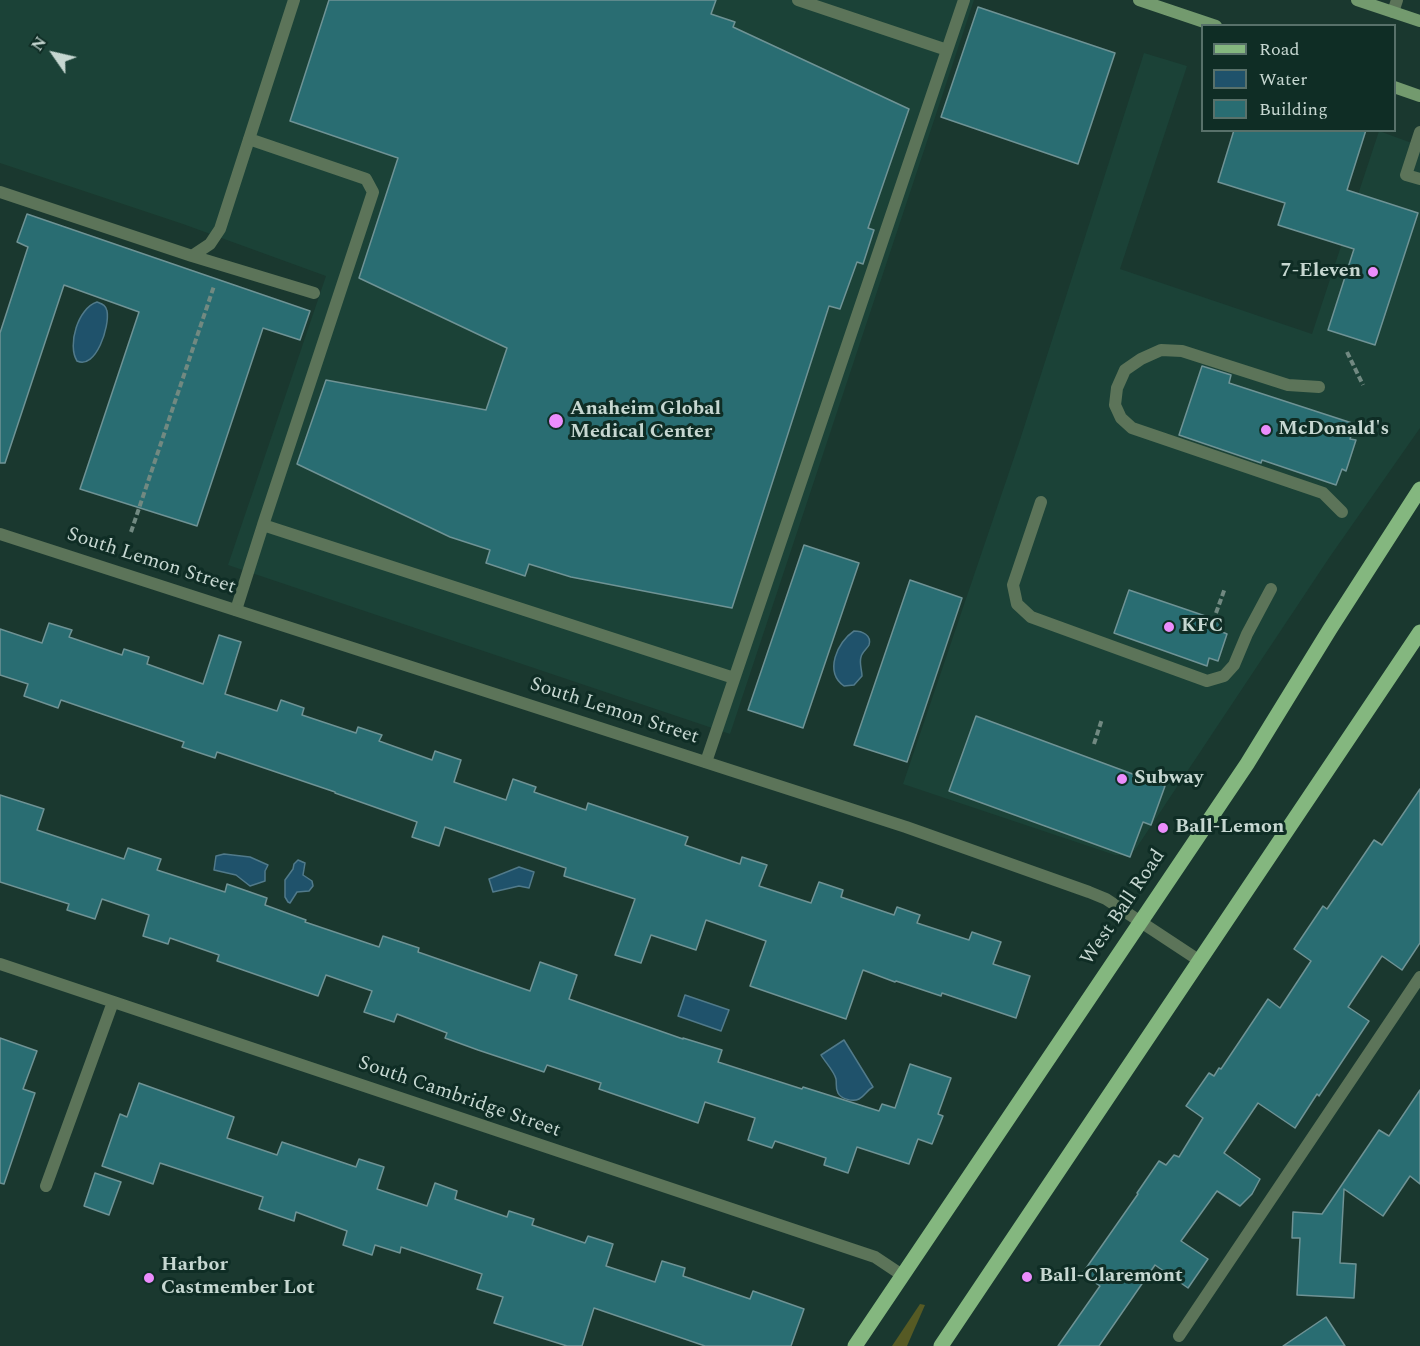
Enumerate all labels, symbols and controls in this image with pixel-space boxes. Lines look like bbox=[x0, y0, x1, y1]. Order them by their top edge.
north arrow bbox=[24, 24, 84, 84]
legend bbox=[1201, 24, 1396, 132]
text: N bbox=[25, 32, 53, 56]
text: Road bbox=[1259, 36, 1300, 63]
text: Water bbox=[1259, 66, 1307, 93]
text: Building bbox=[1259, 96, 1328, 123]
place label: 7-Eleven bbox=[1280, 260, 1361, 284]
marker: 7-Eleven bbox=[1366, 265, 1380, 279]
place label: Anaheim Global Medical Center bbox=[570, 398, 721, 445]
marker: Anaheim Global Medical Center bbox=[547, 412, 565, 430]
place label: McDonald's bbox=[1278, 418, 1389, 442]
marker: McDonald's bbox=[1259, 423, 1273, 437]
street label: South Lemon Street bbox=[64, 523, 238, 601]
place label: KFC bbox=[1181, 615, 1223, 639]
marker: KFC bbox=[1162, 620, 1176, 634]
street label: South Lemon Street bbox=[527, 673, 701, 751]
place label: Subway bbox=[1134, 767, 1203, 791]
marker: Subway bbox=[1115, 772, 1129, 786]
place label: Ball-Lemon bbox=[1175, 816, 1284, 840]
marker: Ball-Lemon bbox=[1156, 821, 1170, 835]
street label: West Ball Road bbox=[1077, 846, 1171, 970]
street label: South Cambridge Street bbox=[355, 1052, 563, 1144]
place label: Harbor Castmember Lot bbox=[161, 1254, 315, 1301]
place label: Ball-Claremont bbox=[1039, 1265, 1183, 1289]
marker: Ball-Claremont bbox=[1020, 1270, 1034, 1284]
marker: Harbor Castmember Lot bbox=[142, 1271, 156, 1285]

